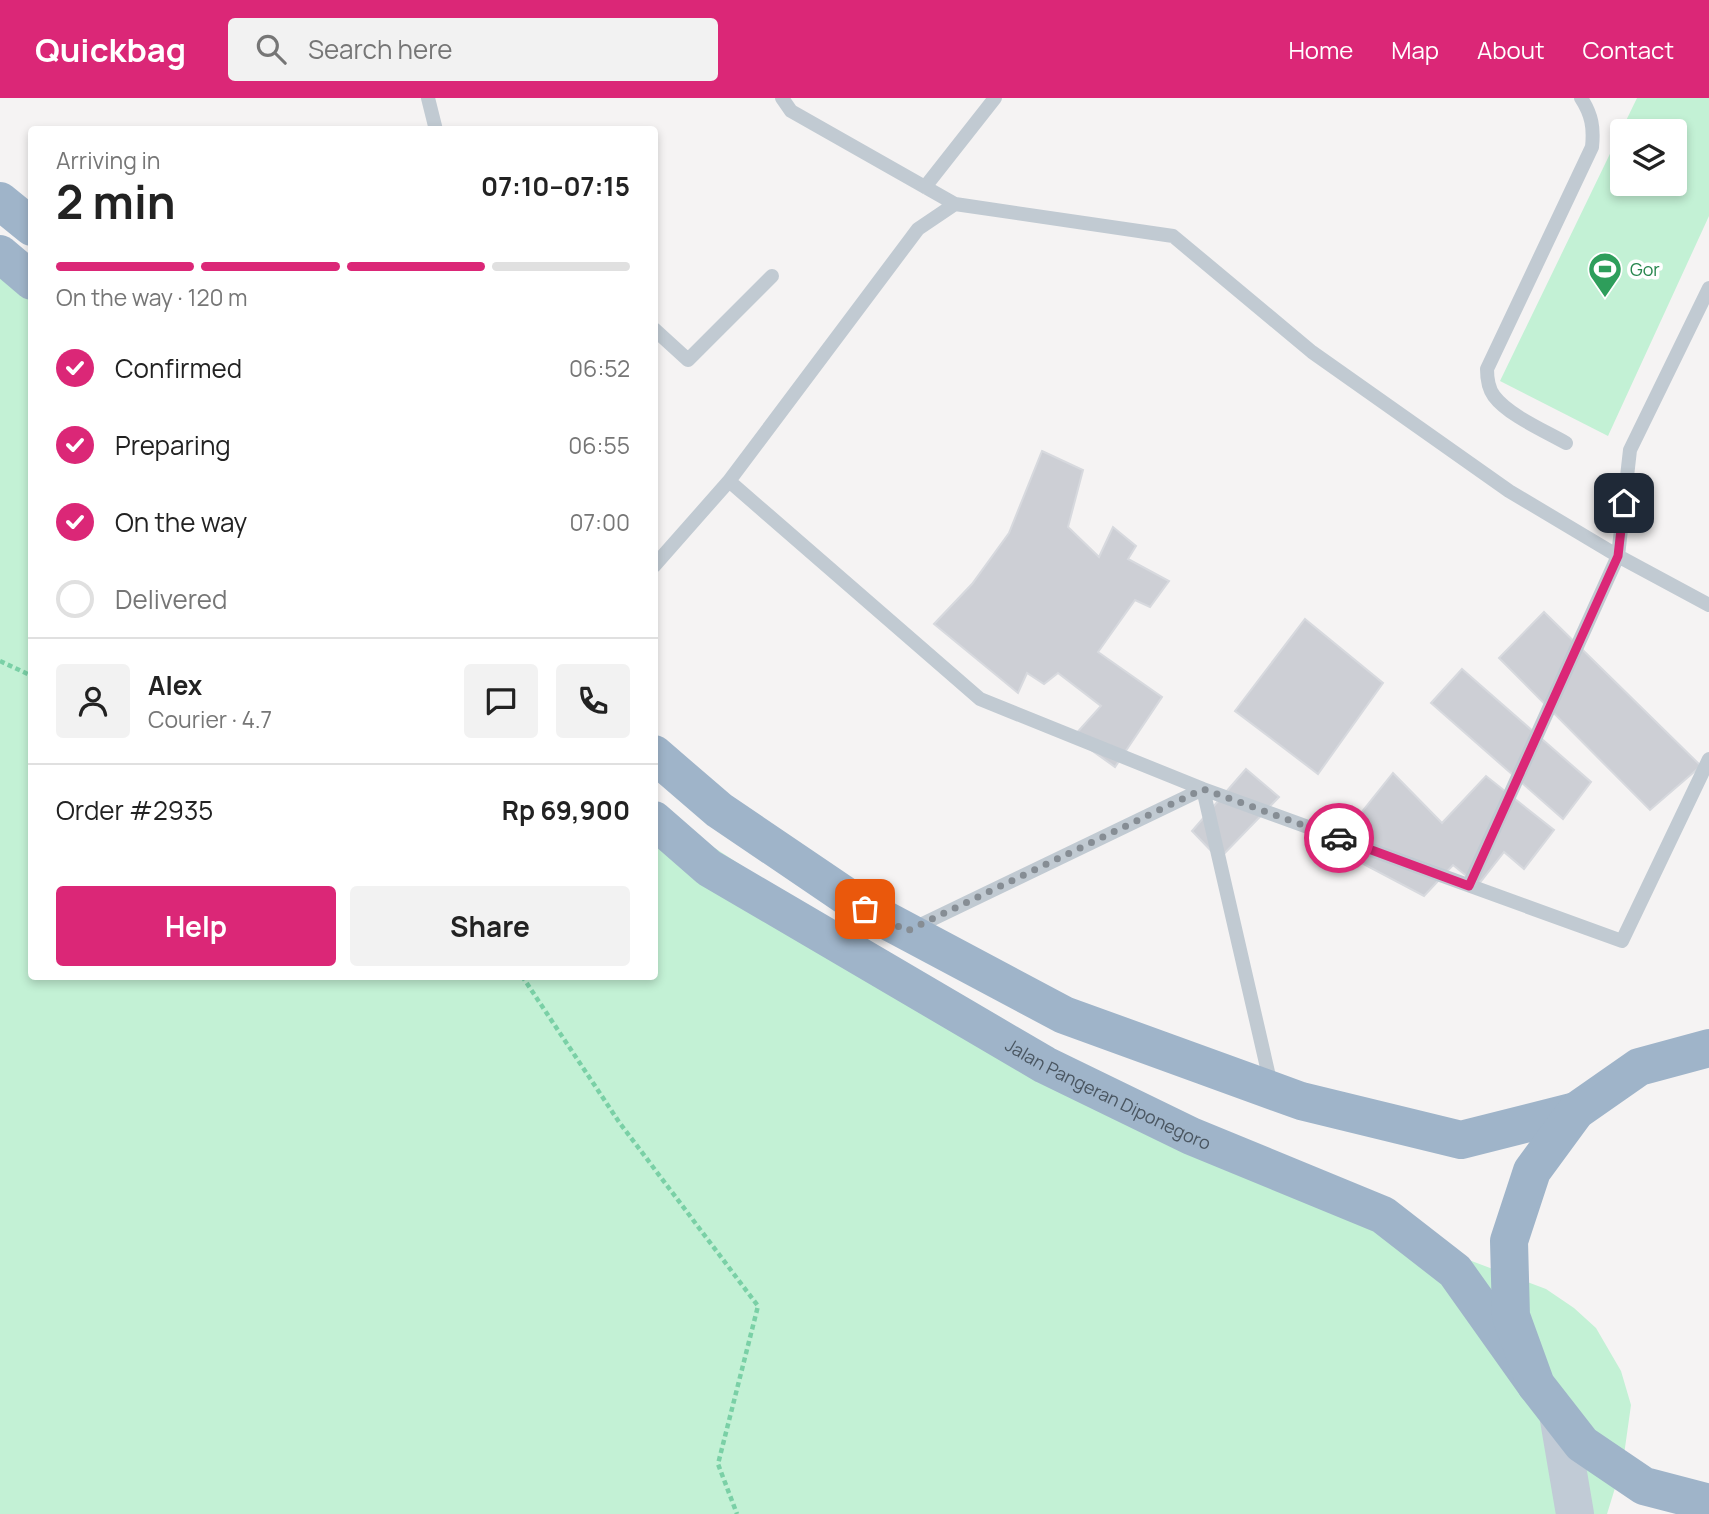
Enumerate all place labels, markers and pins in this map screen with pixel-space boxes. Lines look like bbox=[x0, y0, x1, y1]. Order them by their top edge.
sports icon: Gor bbox=[1586, 250, 1624, 299]
place label: Gor bbox=[1630, 257, 1660, 281]
pin bbox=[1594, 473, 1654, 533]
pin bbox=[835, 879, 895, 939]

